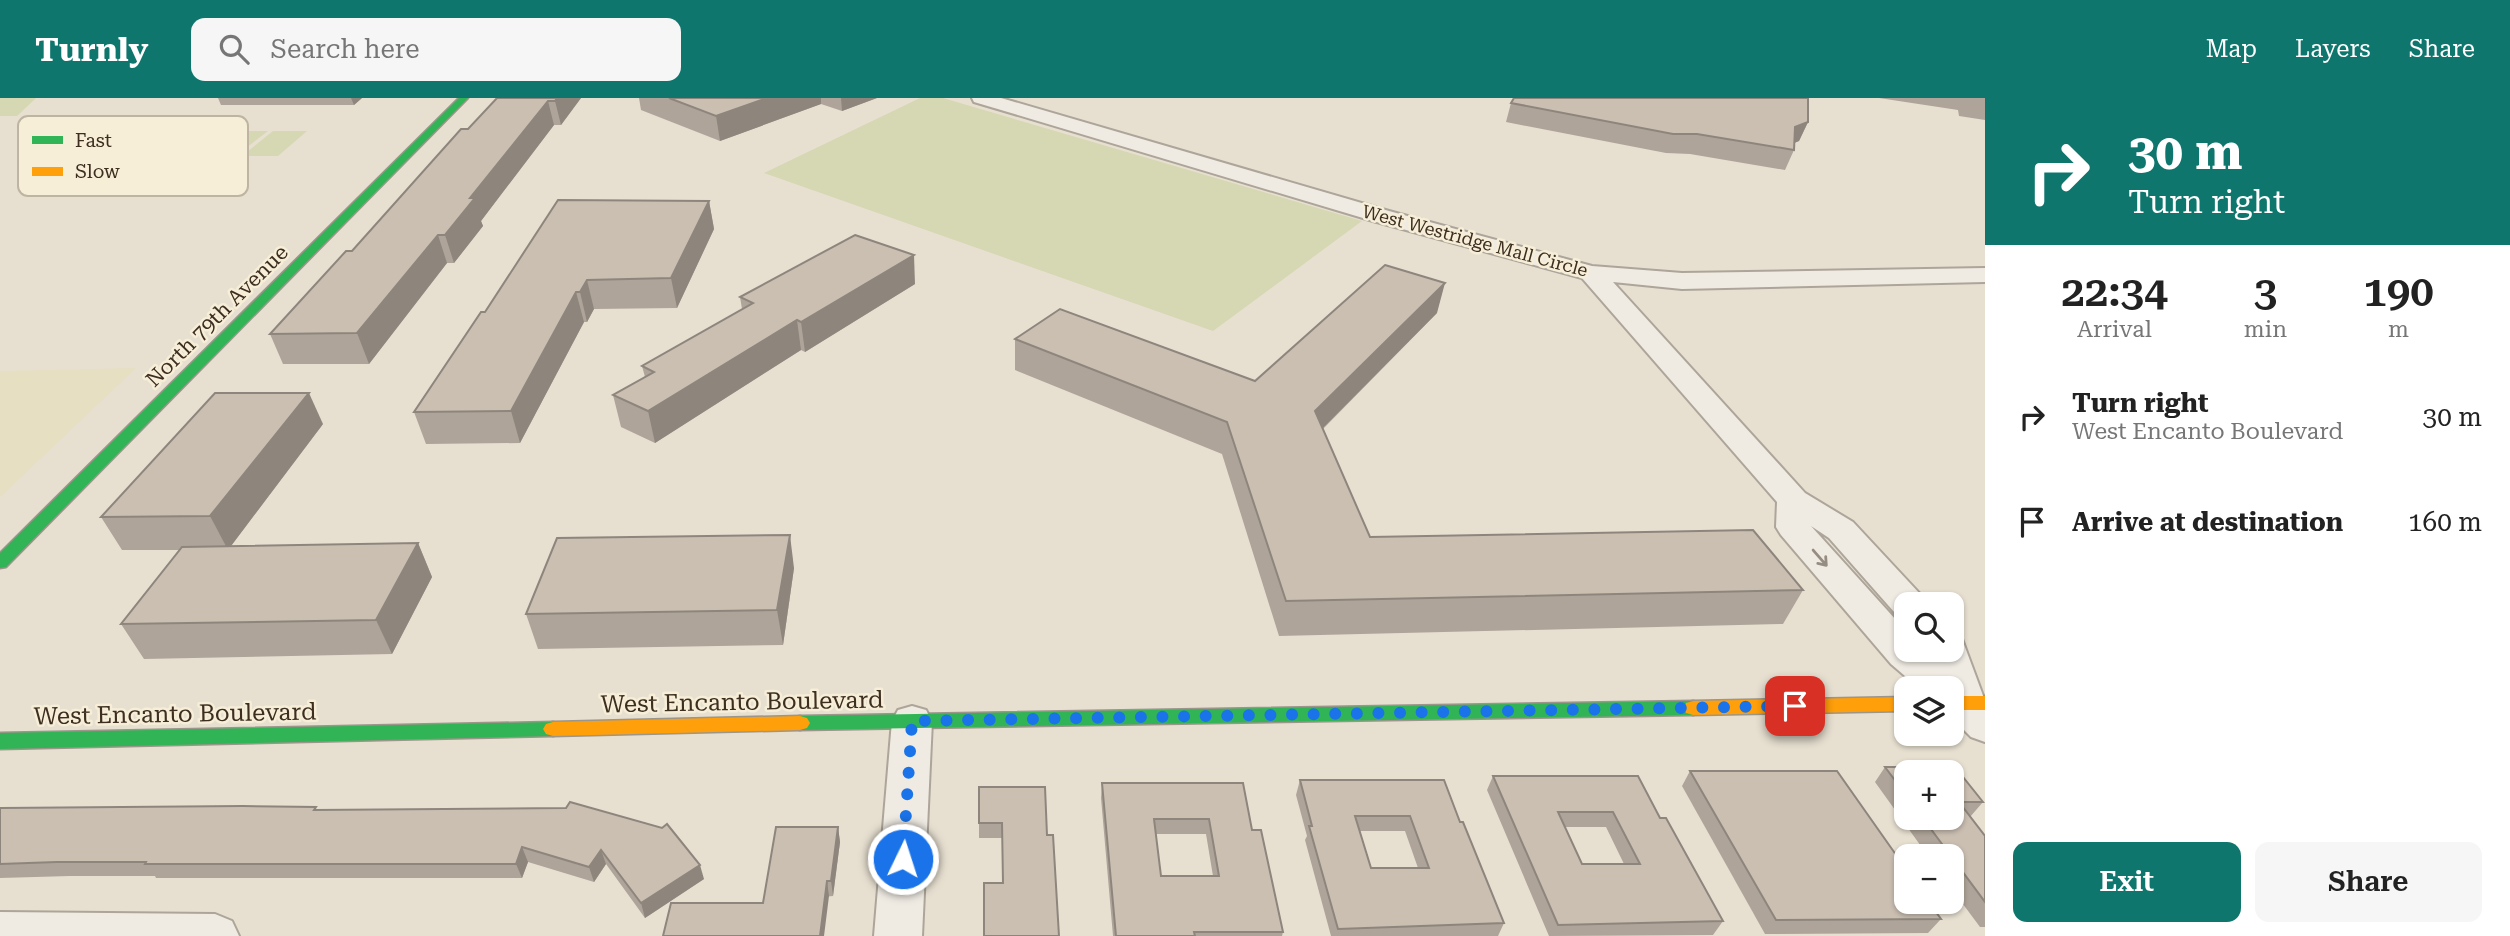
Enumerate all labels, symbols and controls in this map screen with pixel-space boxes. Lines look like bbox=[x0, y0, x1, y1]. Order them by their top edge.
search box bbox=[191, 18, 681, 81]
text: Turnly bbox=[35, 30, 149, 69]
icon: search bbox=[215, 30, 253, 68]
text: Search here bbox=[271, 34, 419, 64]
text: Map bbox=[2206, 35, 2257, 63]
text: Layers bbox=[2295, 35, 2371, 63]
text: Share bbox=[2409, 35, 2475, 63]
legend bbox=[18, 116, 248, 196]
text: 30 m bbox=[2128, 124, 2243, 181]
icon: right bbox=[2013, 126, 2104, 217]
text: Fast bbox=[75, 129, 112, 152]
text: Slow bbox=[75, 160, 120, 183]
text: Turn right bbox=[2128, 183, 2285, 221]
street label: West Westridge Mall Circle bbox=[1360, 200, 1590, 281]
street label: North 79th Avenue bbox=[141, 240, 293, 392]
text: 22:34 bbox=[2061, 267, 2168, 316]
text: 3 bbox=[2254, 267, 2277, 316]
text: 190 bbox=[2363, 267, 2434, 316]
text: Arrival bbox=[2077, 316, 2152, 343]
text: min bbox=[2244, 316, 2287, 343]
text: m bbox=[2388, 316, 2409, 343]
text: Turn right bbox=[2072, 388, 2208, 418]
icon: right bbox=[2013, 398, 2051, 436]
text: 30 m bbox=[2423, 402, 2482, 432]
text: West Encanto Boulevard bbox=[2072, 418, 2343, 445]
icon: arrive bbox=[2013, 503, 2051, 541]
text: Arrive at destination bbox=[2072, 507, 2343, 537]
text: 160 m bbox=[2408, 507, 2482, 537]
one-way arrow bbox=[1812, 549, 1828, 567]
map controls bbox=[1894, 592, 1964, 914]
button: search bbox=[1894, 592, 1964, 662]
pin bbox=[1765, 676, 1825, 736]
button: layers bbox=[1894, 676, 1964, 746]
street label: West Encanto Boulevard bbox=[600, 686, 884, 718]
icon: arrive bbox=[1776, 687, 1814, 725]
street label: West Encanto Boulevard bbox=[33, 698, 317, 730]
button: + bbox=[1894, 760, 1964, 830]
position arrow bbox=[866, 822, 940, 896]
button: Exit bbox=[2013, 842, 2241, 922]
button: Share bbox=[2255, 842, 2482, 922]
button: − bbox=[1894, 844, 1964, 914]

